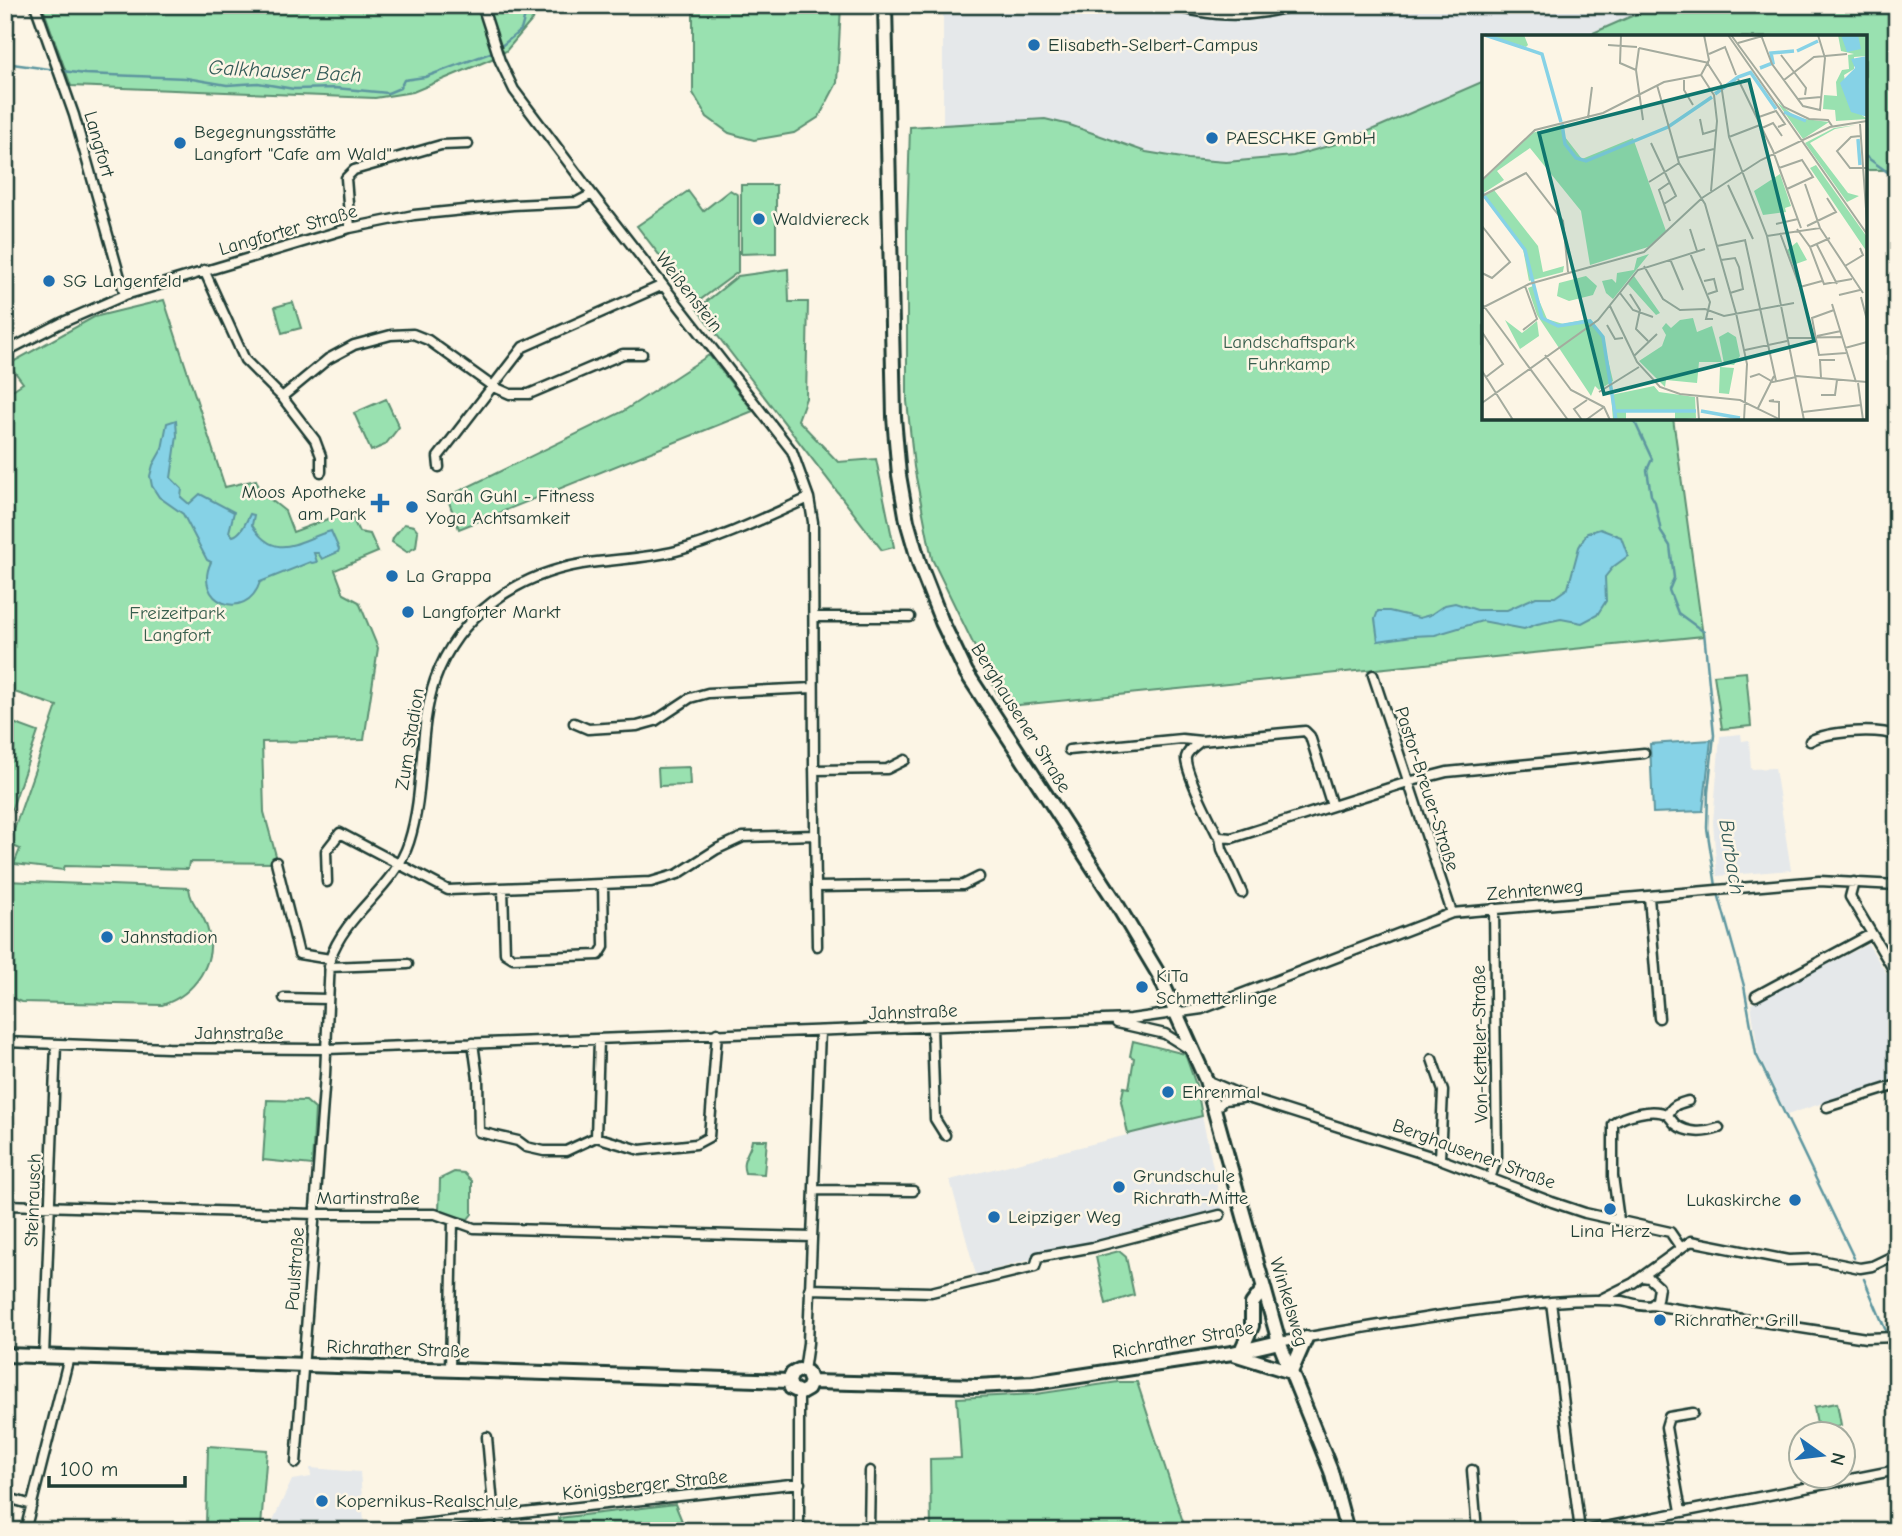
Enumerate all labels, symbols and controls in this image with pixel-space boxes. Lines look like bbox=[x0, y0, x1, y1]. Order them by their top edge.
place label: Elisabeth-Selbert-Campus bbox=[1048, 34, 1258, 56]
inset map bbox=[1482, 35, 1867, 420]
marker: Elisabeth-Selbert-Campus bbox=[1026, 37, 1042, 53]
water label: Galkhauser Bach bbox=[208, 55, 362, 87]
street label: Langfort bbox=[79, 109, 119, 180]
place label: Begegnungsstätte Langfort "Cafe am Wald" bbox=[194, 121, 392, 165]
place label: PAESCHKE GmbH bbox=[1226, 127, 1376, 149]
marker: PAESCHKE GmbH bbox=[1204, 130, 1220, 146]
marker: Begegnungsstätte Langfort "Cafe am Wald" bbox=[172, 135, 188, 151]
street label: Langforter Straße bbox=[216, 200, 360, 260]
place label: Waldviereck bbox=[773, 208, 870, 230]
marker: Waldviereck bbox=[751, 211, 767, 227]
street label: Weißenstein bbox=[651, 247, 727, 337]
place label: SG Langenfeld bbox=[63, 270, 182, 292]
marker: SG Langenfeld bbox=[41, 273, 57, 289]
park label: Landschaftspark Fuhrkamp bbox=[1223, 331, 1356, 375]
place label: Moos Apotheke am Park bbox=[241, 481, 367, 525]
place label: Sarah Guhl - Fitness Yoga Achtsamkeit bbox=[426, 485, 594, 529]
marker: Moos Apotheke am Park bbox=[372, 495, 388, 511]
marker: Sarah Guhl - Fitness Yoga Achtsamkeit bbox=[404, 499, 420, 515]
place label: La Grappa bbox=[406, 565, 492, 587]
marker: La Grappa bbox=[384, 568, 400, 584]
place label: Langforter Markt bbox=[422, 601, 561, 623]
park label: Freizeitpark Langfort bbox=[129, 602, 226, 646]
marker: Langforter Markt bbox=[400, 604, 416, 620]
street label: Berghausener Straße bbox=[966, 639, 1076, 797]
street label: Zum Stadion bbox=[391, 686, 429, 792]
street label: Pastor-Breuer-Straße bbox=[1390, 704, 1464, 874]
water label: Burbach bbox=[1714, 818, 1750, 896]
street label: Zehntenweg bbox=[1486, 875, 1584, 905]
place label: Jahnstadion bbox=[121, 926, 218, 948]
marker: Jahnstadion bbox=[99, 929, 115, 945]
place label: KiTa Schmetterlinge bbox=[1156, 965, 1277, 1009]
street label: Von-Ketteler-Straße bbox=[1468, 965, 1492, 1123]
marker: KiTa Schmetterlinge bbox=[1134, 979, 1150, 995]
street label: Jahnstraße bbox=[868, 999, 958, 1025]
street label: Jahnstraße bbox=[194, 1022, 284, 1044]
place label: Ehrenmal bbox=[1182, 1081, 1261, 1103]
marker: Ehrenmal bbox=[1160, 1084, 1176, 1100]
street label: Berghausener Straße bbox=[1390, 1114, 1558, 1194]
street label: Steinrausch bbox=[20, 1153, 46, 1247]
place label: Grundschule Richrath-Mitte bbox=[1133, 1165, 1248, 1209]
marker: Grundschule Richrath-Mitte bbox=[1111, 1179, 1127, 1195]
street label: Martinstraße bbox=[316, 1187, 420, 1209]
place label: Lukaskirche bbox=[1686, 1189, 1781, 1211]
marker: Lukaskirche bbox=[1787, 1192, 1803, 1208]
marker: Lina Herz bbox=[1602, 1201, 1618, 1217]
place label: Leipziger Weg bbox=[1008, 1206, 1121, 1228]
marker: Leipziger Weg bbox=[986, 1209, 1002, 1225]
place label: Lina Herz bbox=[1570, 1220, 1650, 1242]
street label: Paulstraße bbox=[281, 1227, 309, 1311]
street label: Winkelsweg bbox=[1265, 1255, 1313, 1349]
place label: Richrather Grill bbox=[1674, 1309, 1799, 1331]
marker: Richrather Grill bbox=[1652, 1312, 1668, 1328]
street label: Richrather Straße bbox=[1110, 1317, 1256, 1363]
street label: Richrather Straße bbox=[326, 1336, 470, 1362]
north arrow bbox=[1786, 1420, 1856, 1490]
scale bar bbox=[49, 1445, 186, 1489]
text: N bbox=[1825, 1450, 1850, 1468]
text: 100 m bbox=[60, 1457, 118, 1481]
street label: Königsberger Straße bbox=[561, 1465, 729, 1505]
place label: Kopernikus-Realschule bbox=[336, 1490, 518, 1512]
marker: Kopernikus-Realschule bbox=[314, 1493, 330, 1509]

